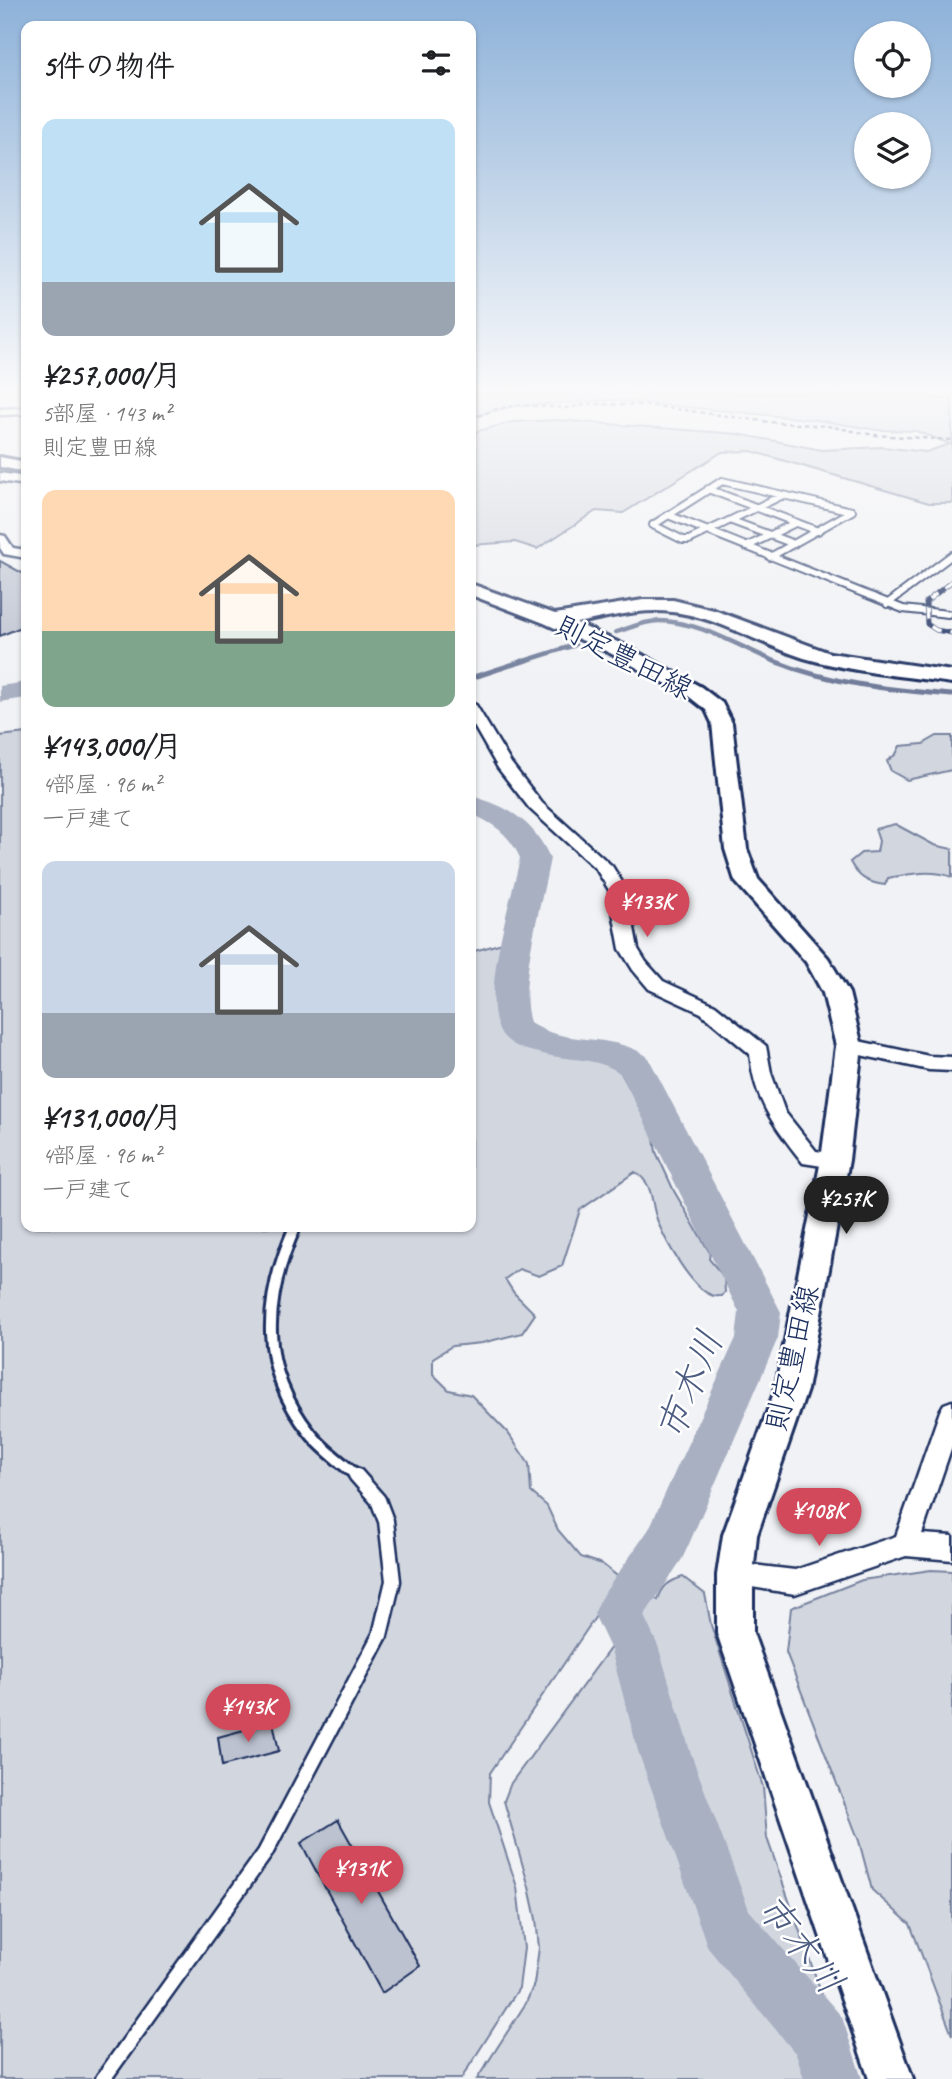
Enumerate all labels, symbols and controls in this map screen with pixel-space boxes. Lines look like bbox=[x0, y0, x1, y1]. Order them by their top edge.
map controls bbox=[854, 21, 931, 189]
button: locate bbox=[854, 21, 931, 98]
icon: filters bbox=[417, 44, 455, 82]
text: 5件の物件 bbox=[42, 47, 175, 85]
button: layers bbox=[854, 112, 931, 189]
icon: home bbox=[186, 165, 312, 291]
text: ¥257,000/月 bbox=[42, 356, 182, 394]
text: 5部屋 · 143 m² bbox=[42, 399, 171, 428]
text: 則定豊田線 bbox=[42, 433, 157, 462]
icon: home bbox=[186, 536, 312, 662]
street label: 則定豊田線 bbox=[549, 606, 699, 708]
text: ¥143,000/月 bbox=[42, 727, 182, 765]
text: 4部屋 · 96 m² bbox=[42, 770, 160, 799]
text: 一戸建て bbox=[42, 804, 134, 833]
pin: ¥133K bbox=[598, 880, 696, 939]
text: ¥133K bbox=[620, 887, 674, 916]
icon: home bbox=[186, 907, 312, 1033]
text: ¥131,000/月 bbox=[42, 1098, 182, 1136]
text: 4部屋 · 96 m² bbox=[42, 1141, 160, 1170]
text: 一戸建て bbox=[42, 1175, 134, 1204]
pin: ¥257K bbox=[797, 1176, 895, 1236]
text: ¥257K bbox=[820, 1184, 872, 1213]
street label: 則定豊田線 bbox=[757, 1281, 827, 1435]
water label: 市木川 bbox=[646, 1324, 733, 1447]
pin: ¥108K bbox=[770, 1488, 868, 1548]
text: ¥108K bbox=[792, 1496, 846, 1525]
pin: ¥143K bbox=[199, 1684, 297, 1744]
text: ¥143K bbox=[221, 1692, 275, 1721]
pin: ¥131K bbox=[312, 1846, 410, 1906]
text: ¥131K bbox=[334, 1854, 388, 1883]
water label: 市木川 bbox=[747, 1885, 854, 2004]

